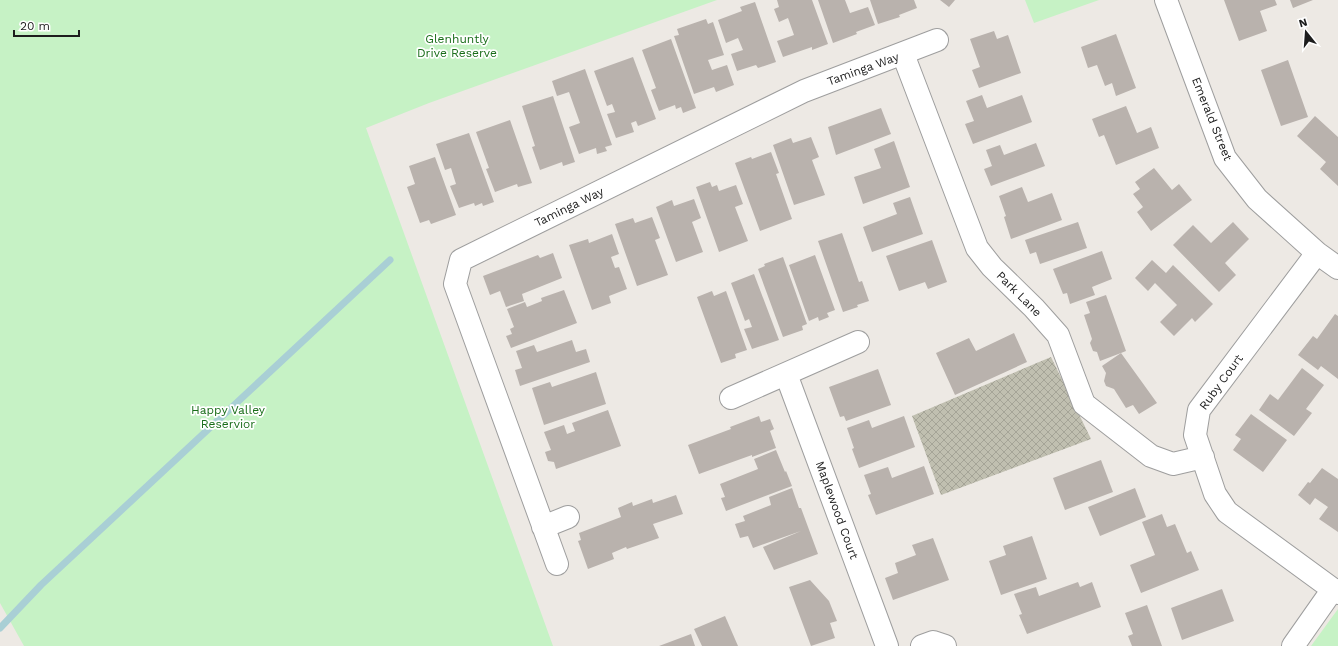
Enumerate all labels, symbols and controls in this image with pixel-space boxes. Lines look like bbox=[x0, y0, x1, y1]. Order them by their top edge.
scale bar bbox=[14, 12, 79, 38]
north arrow bbox=[1286, 12, 1326, 52]
text: N bbox=[1297, 16, 1309, 30]
text: 20 m bbox=[20, 19, 50, 33]
park label: Glenhuntly Drive Reserve bbox=[417, 32, 497, 60]
street label: Taminga Way bbox=[825, 49, 902, 88]
street label: Emerald Street bbox=[1189, 75, 1235, 163]
street label: Taminga Way bbox=[532, 184, 607, 230]
street label: Park Lane bbox=[994, 269, 1044, 319]
street label: Ruby Court bbox=[1196, 352, 1246, 412]
park label: Happy Valley Reservior bbox=[191, 403, 266, 431]
street label: Maplewood Court bbox=[813, 459, 861, 561]

